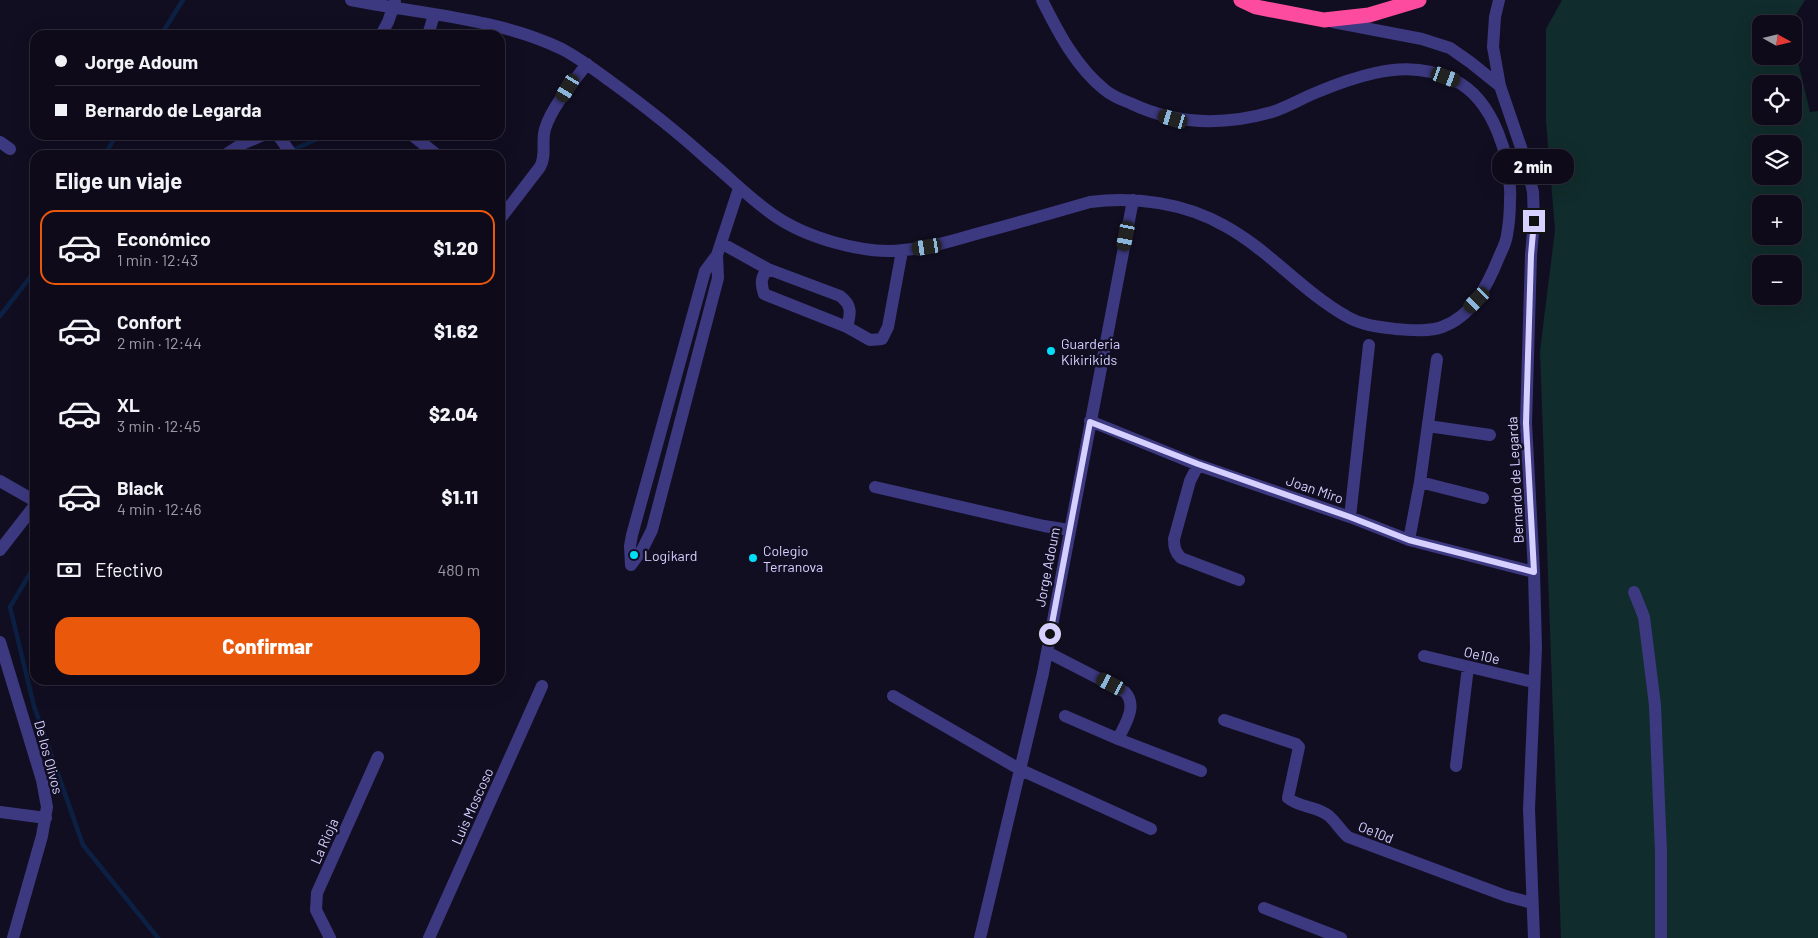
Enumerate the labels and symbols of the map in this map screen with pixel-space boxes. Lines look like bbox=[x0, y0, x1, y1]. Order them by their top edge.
north arrow bbox=[1752, 15, 1802, 65]
car bbox=[1429, 65, 1462, 89]
car bbox=[553, 71, 582, 105]
car bbox=[1156, 107, 1189, 131]
callout: 2 min bbox=[1493, 148, 1575, 184]
route end bbox=[1523, 210, 1545, 232]
car bbox=[1115, 220, 1136, 252]
car bbox=[911, 237, 942, 257]
car bbox=[1461, 284, 1492, 316]
place label: Guarderia Kikirikids bbox=[1061, 335, 1120, 368]
marker: Guarderia Kikirikids bbox=[1045, 345, 1057, 357]
street label: Bernardo de Legarda bbox=[1503, 416, 1527, 544]
street label: Joan Miro bbox=[1284, 471, 1346, 507]
street label: Jorge Adoum bbox=[1031, 526, 1063, 608]
place label: Colegio Terranova bbox=[763, 542, 823, 575]
place label: Logikard bbox=[644, 547, 697, 564]
marker: Logikard bbox=[628, 549, 640, 561]
marker: Colegio Terranova bbox=[747, 552, 759, 564]
route start bbox=[1039, 623, 1061, 645]
street label: Oe10e bbox=[1462, 643, 1502, 667]
car bbox=[1094, 671, 1127, 697]
street label: De los Olivos bbox=[31, 718, 67, 796]
street label: Luis Moscoso bbox=[448, 765, 496, 847]
street label: La Rioja bbox=[306, 815, 342, 867]
street label: Oe10d bbox=[1356, 817, 1396, 847]

